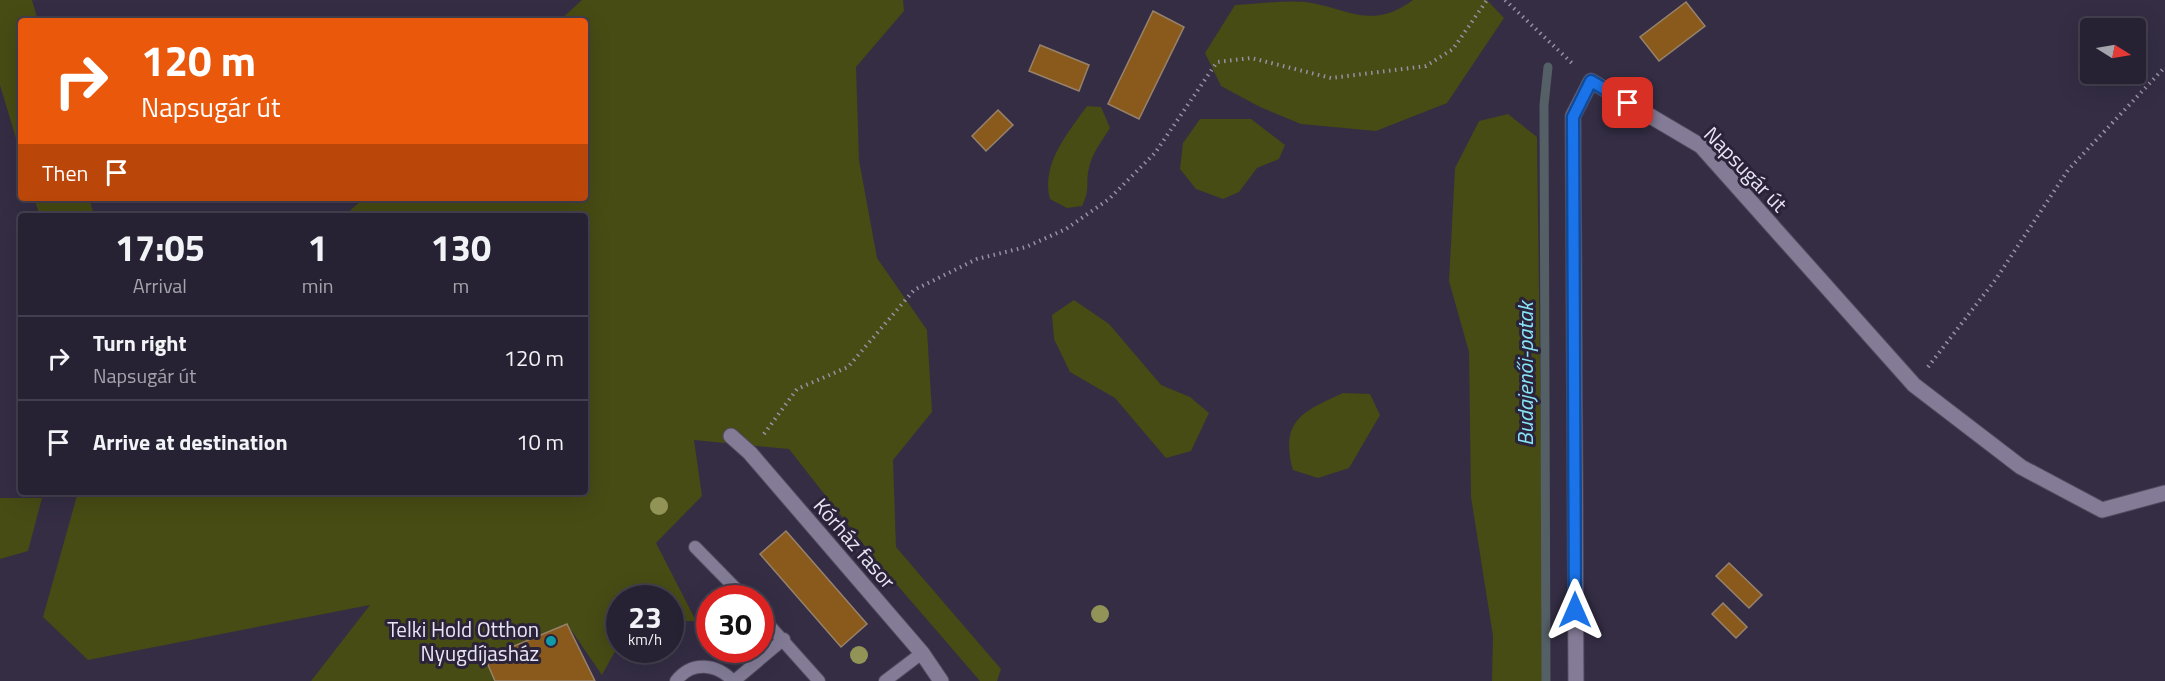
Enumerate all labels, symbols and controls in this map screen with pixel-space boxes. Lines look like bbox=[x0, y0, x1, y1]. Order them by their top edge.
north arrow bbox=[2080, 18, 2146, 84]
map controls bbox=[2080, 18, 2146, 84]
text: 120 m bbox=[141, 28, 256, 92]
icon: right bbox=[42, 42, 120, 120]
pin bbox=[1602, 77, 1653, 128]
text: Napsugár út bbox=[141, 86, 280, 127]
icon: arrive bbox=[1611, 86, 1644, 119]
street label: Napsugár út bbox=[1697, 119, 1796, 220]
text: Then bbox=[42, 156, 88, 190]
icon: arrive bbox=[100, 156, 133, 189]
text: 17:05 bbox=[115, 220, 205, 275]
text: 1 bbox=[308, 220, 328, 275]
text: 130 bbox=[431, 220, 491, 275]
text: Arrival bbox=[133, 270, 187, 301]
text: min bbox=[302, 270, 334, 301]
text: m bbox=[452, 270, 469, 301]
water label: Budajenői-patak bbox=[1508, 300, 1542, 446]
text: Turn right bbox=[93, 326, 187, 360]
text: 120 m bbox=[504, 341, 564, 375]
icon: right bbox=[42, 342, 75, 375]
text: Napsugár út bbox=[93, 360, 196, 391]
text: Arrive at destination bbox=[93, 425, 288, 459]
text: 10 m bbox=[516, 425, 564, 459]
icon: arrive bbox=[42, 426, 75, 459]
street label: Kórház fasor bbox=[806, 490, 904, 596]
position arrow bbox=[1543, 578, 1607, 642]
speed limit sign: 30 bbox=[696, 585, 774, 663]
text: 23 bbox=[628, 594, 662, 640]
place label: Telki Hold Otthon Nyugdíjasház bbox=[387, 613, 539, 669]
text: km/h bbox=[628, 628, 662, 651]
marker: Telki Hold Otthon Nyugdíjasház bbox=[544, 634, 558, 648]

